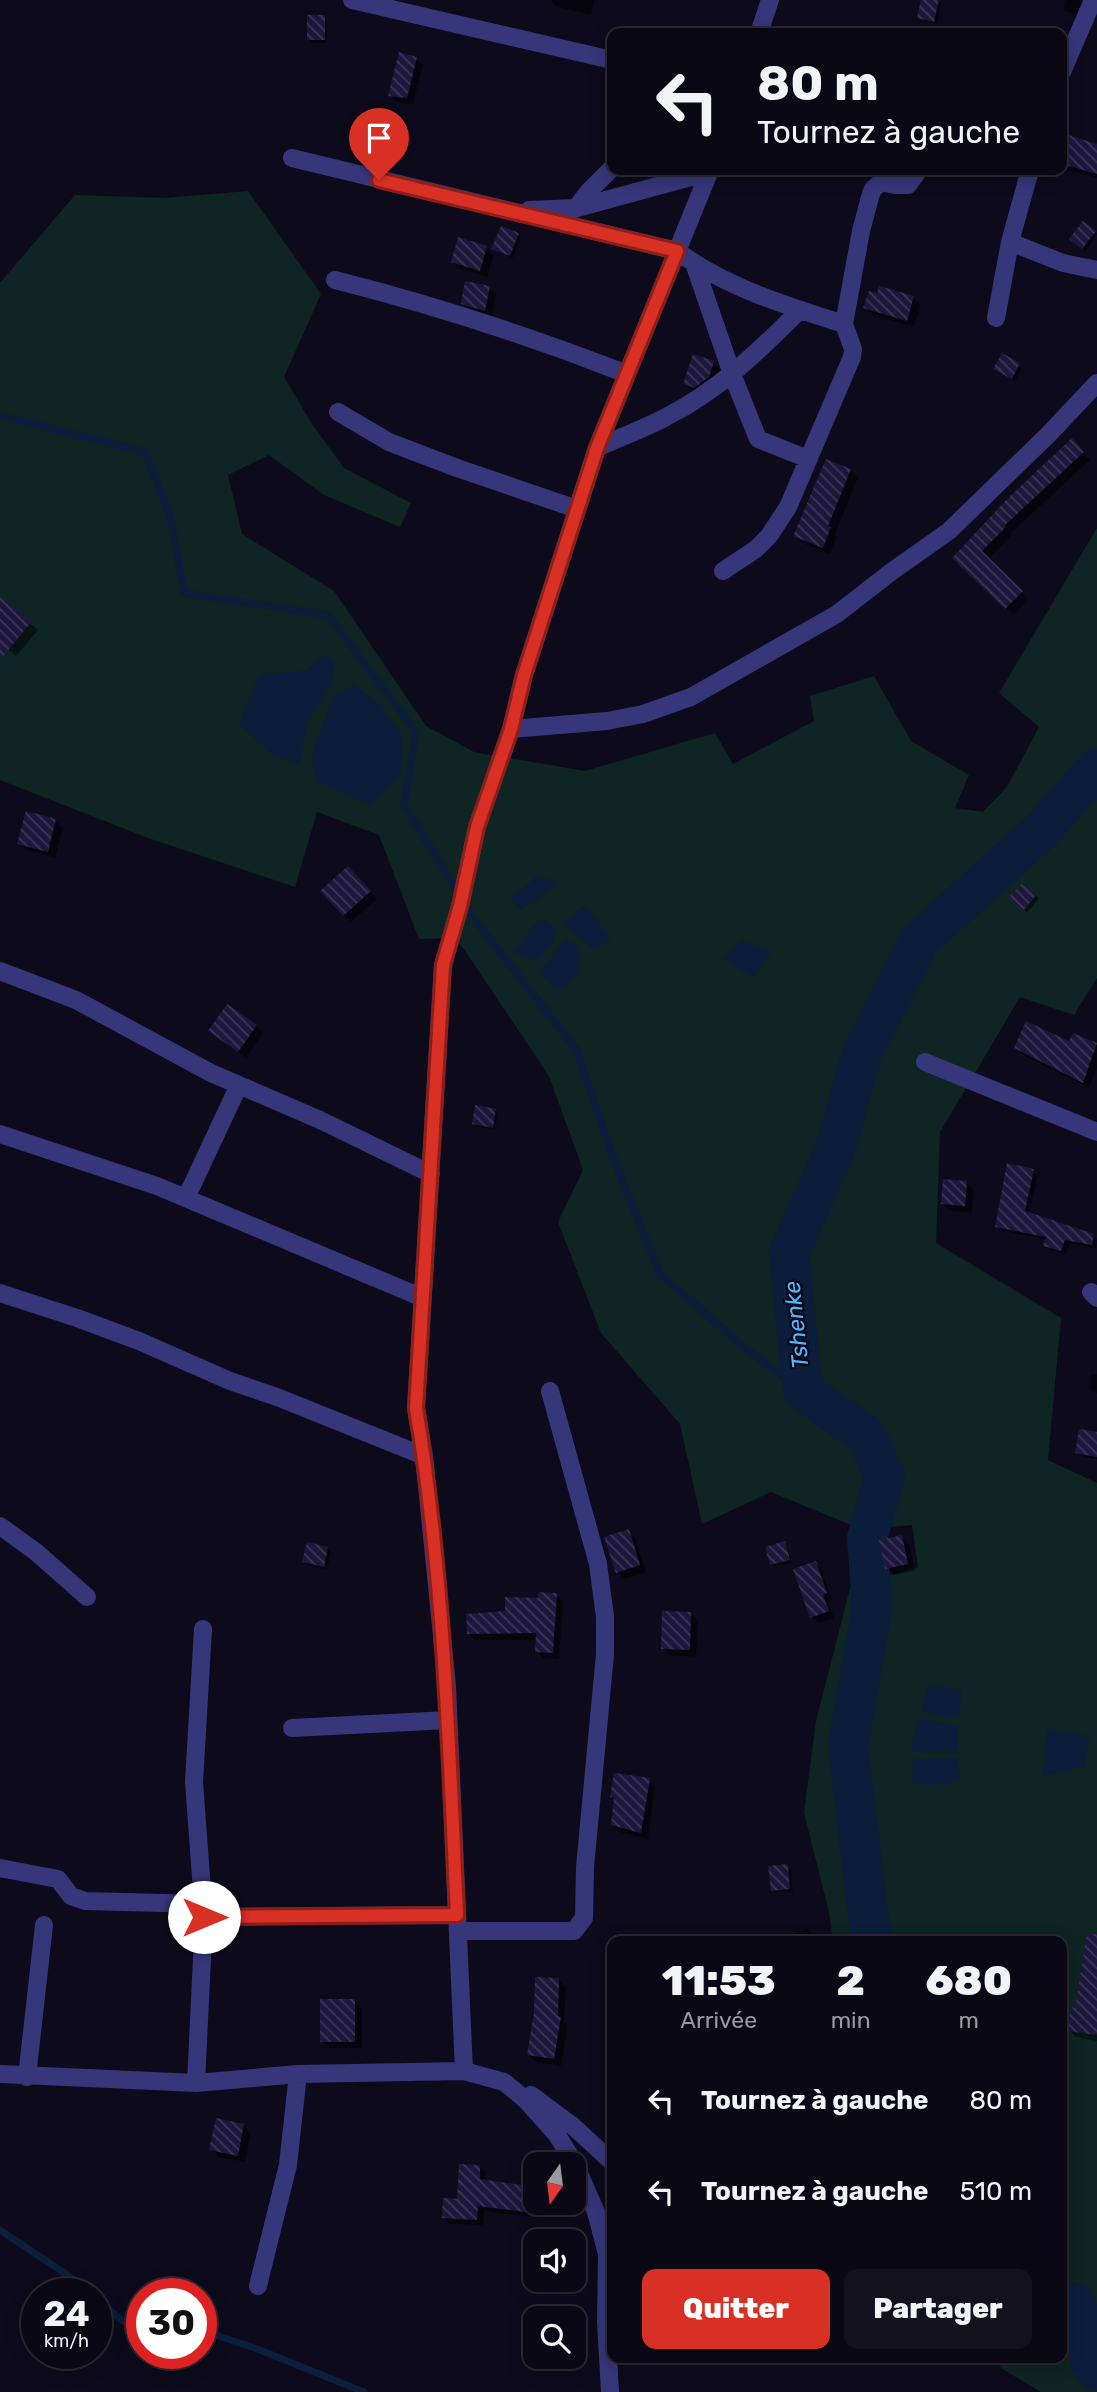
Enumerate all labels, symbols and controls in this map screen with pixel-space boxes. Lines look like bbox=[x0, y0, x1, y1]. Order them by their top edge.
text: 80 m bbox=[757, 54, 879, 112]
icon: left bbox=[642, 56, 733, 147]
pin bbox=[349, 108, 409, 180]
text: Tournez à gauche bbox=[757, 113, 1020, 151]
icon: arrive bbox=[360, 119, 398, 157]
water label: Tshenke bbox=[777, 1280, 815, 1370]
position arrow bbox=[167, 1880, 241, 1954]
text: 11:53 bbox=[662, 1956, 776, 2006]
text: 2 bbox=[836, 1956, 865, 2006]
text: 680 bbox=[925, 1956, 1012, 2006]
text: Arrivée bbox=[681, 2006, 757, 2034]
text: min bbox=[831, 2006, 871, 2034]
text: m bbox=[959, 2006, 979, 2034]
icon: left bbox=[642, 2082, 680, 2120]
text: Tournez à gauche bbox=[701, 2085, 929, 2116]
text: 80 m bbox=[969, 2085, 1032, 2116]
north arrow bbox=[523, 2152, 586, 2216]
map controls bbox=[523, 2152, 586, 2369]
icon: left bbox=[642, 2173, 680, 2211]
text: Tournez à gauche bbox=[701, 2176, 929, 2207]
text: 510 m bbox=[960, 2176, 1032, 2207]
button: sound bbox=[523, 2229, 586, 2292]
button: Quitter bbox=[642, 2269, 830, 2349]
button: Partager bbox=[844, 2269, 1032, 2349]
speed limit sign: 30 bbox=[126, 2278, 217, 2369]
text: 24 bbox=[43, 2293, 90, 2335]
button: search bbox=[523, 2306, 586, 2369]
text: km/h bbox=[44, 2330, 89, 2352]

